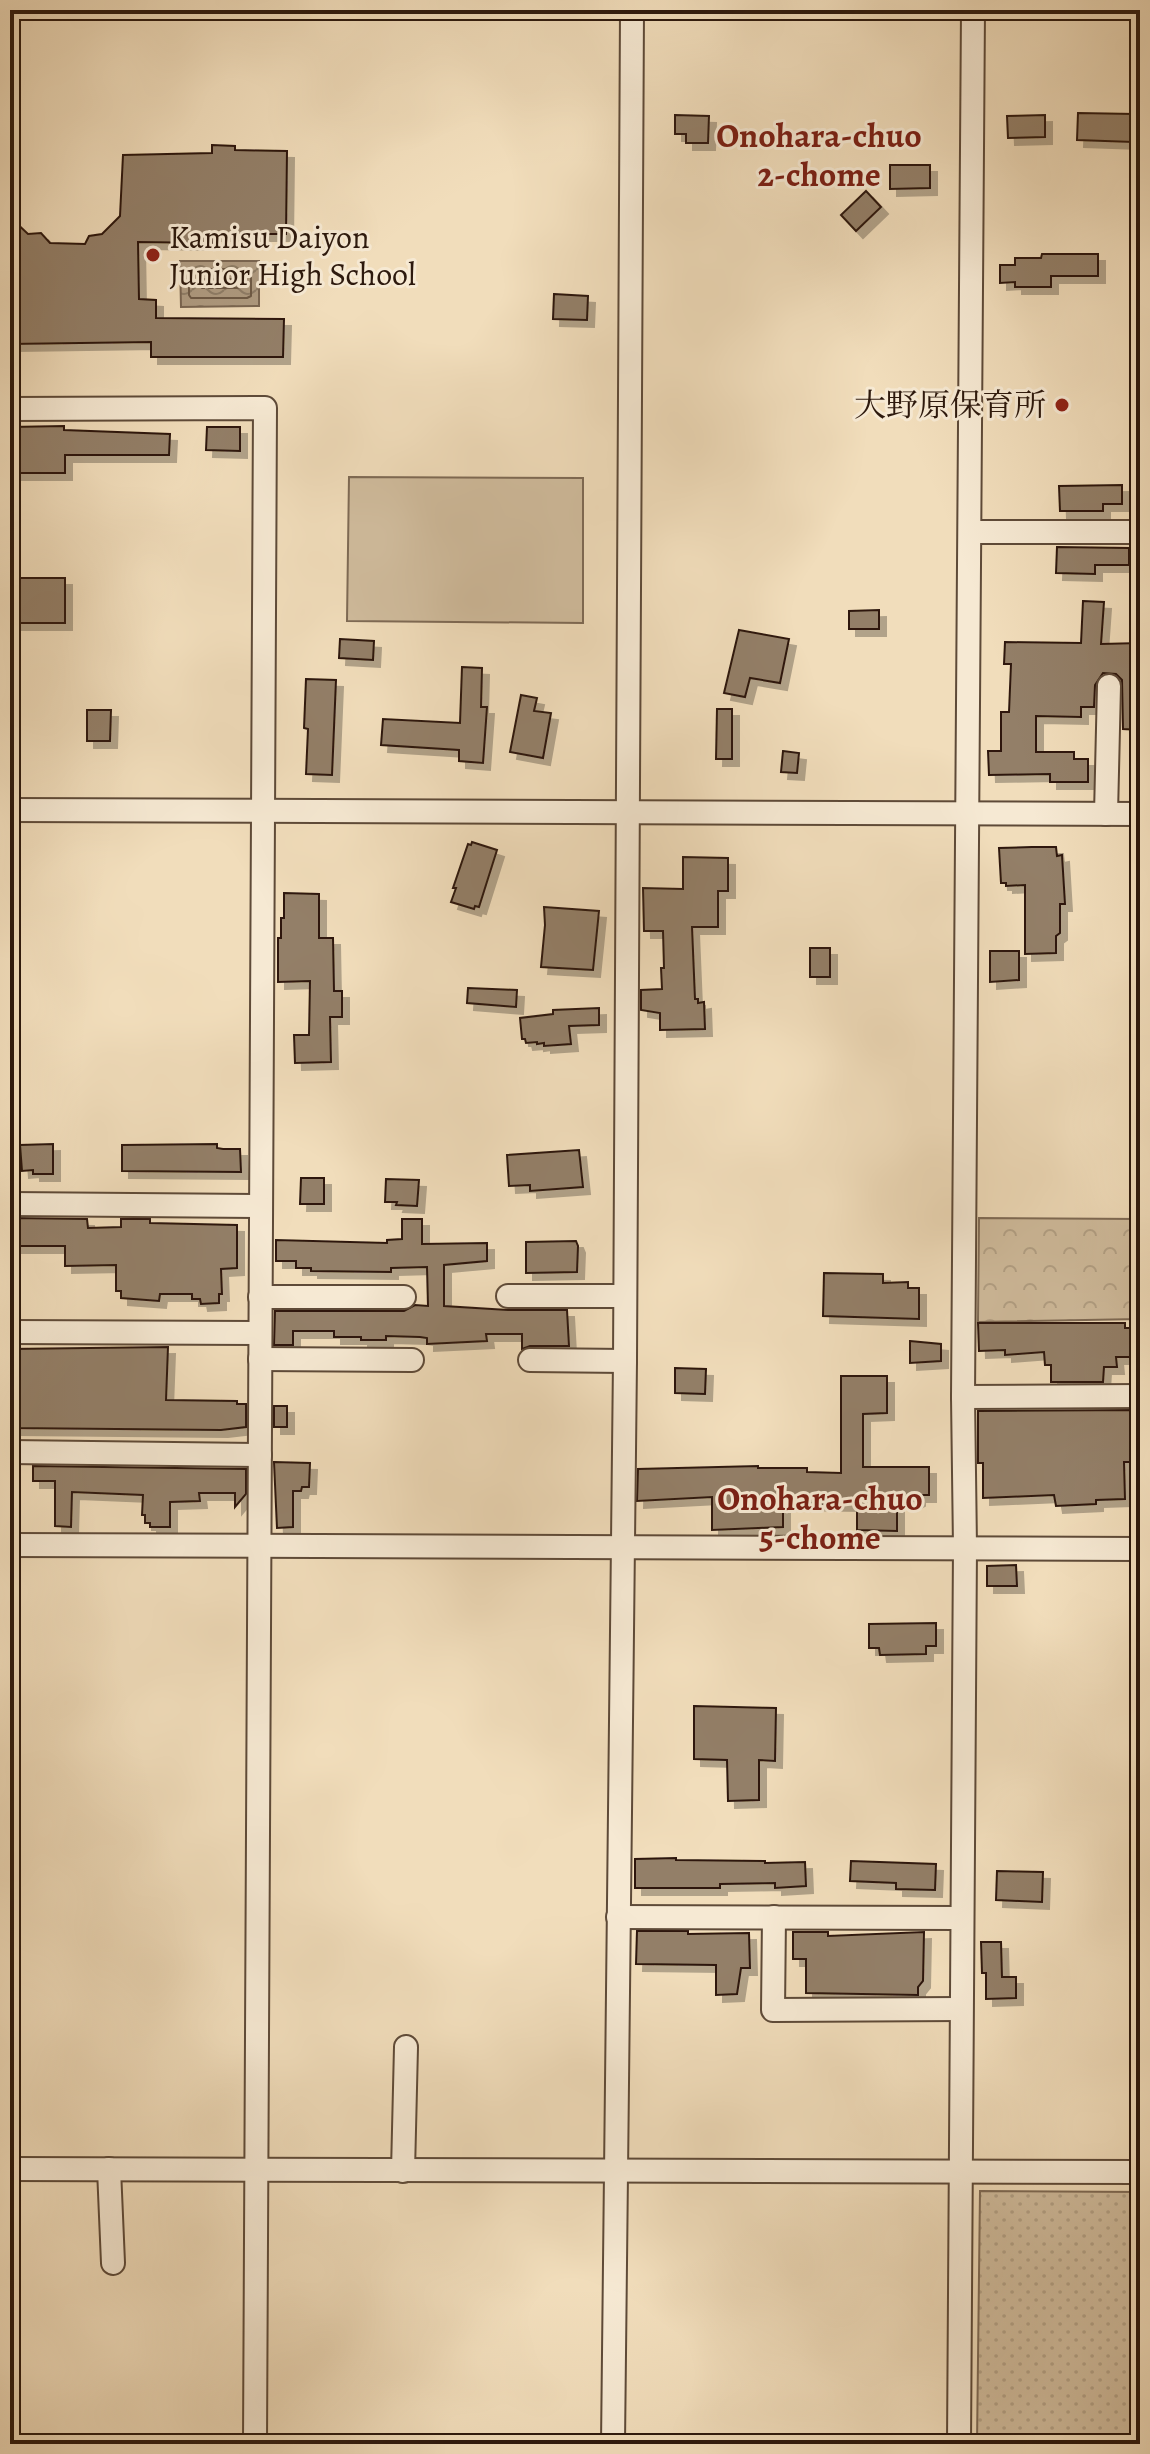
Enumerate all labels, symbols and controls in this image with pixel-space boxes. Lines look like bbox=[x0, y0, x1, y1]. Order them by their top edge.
district label: Onohara-chuo 2-chome bbox=[716, 112, 922, 198]
place label: Kamisu Daiyon Junior High School bbox=[169, 215, 416, 296]
marker: Kamisu Daiyon Junior High School bbox=[144, 246, 162, 264]
place label: 大野原保育所 bbox=[854, 383, 1046, 427]
marker: 大野原保育所 bbox=[1053, 396, 1071, 414]
district label: Onohara-chuo 5-chome bbox=[717, 1475, 923, 1561]

